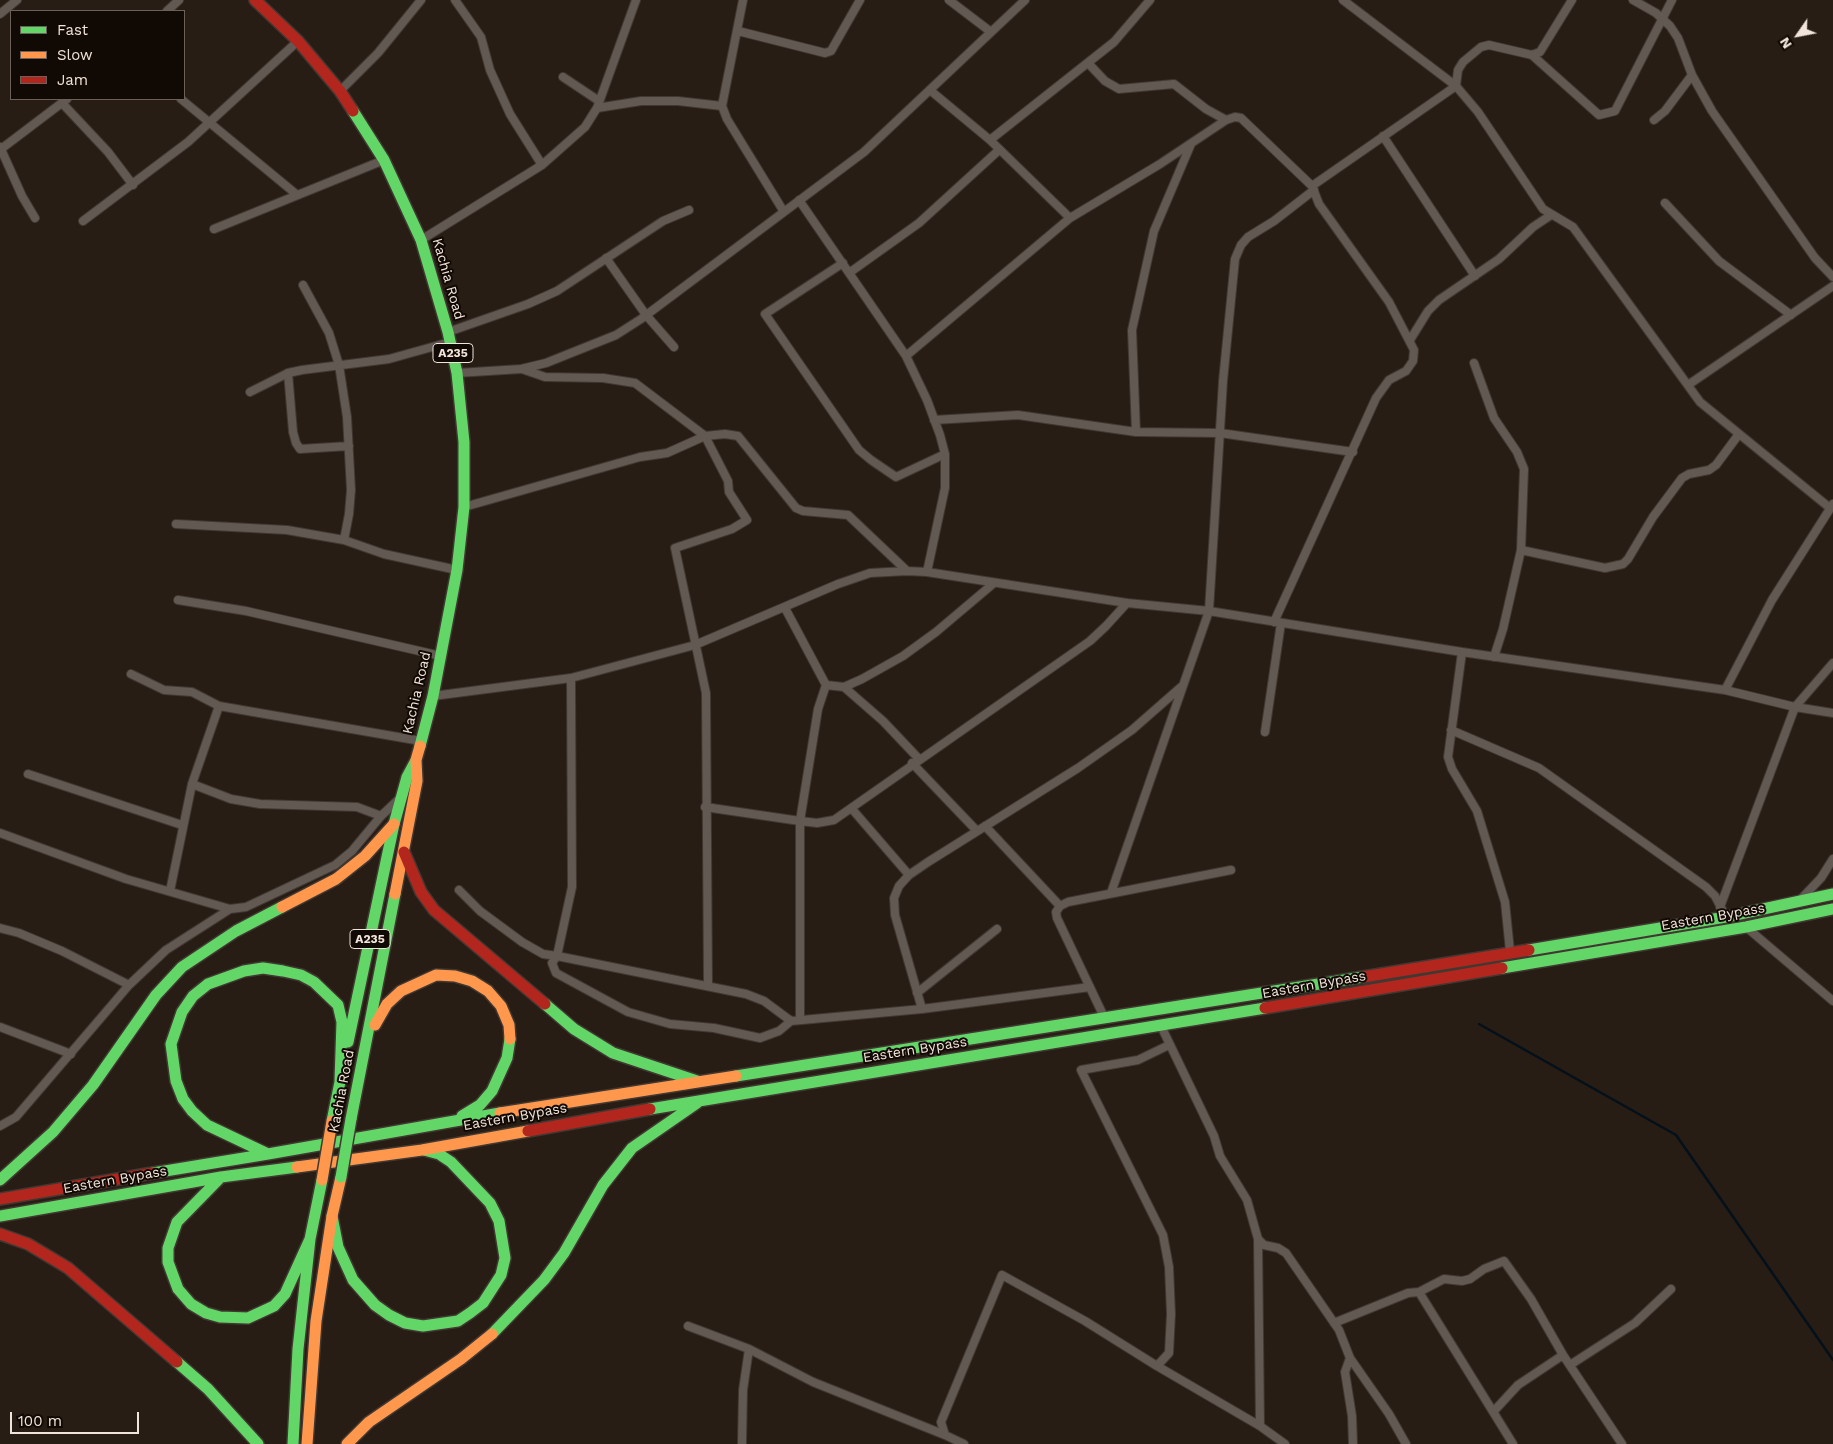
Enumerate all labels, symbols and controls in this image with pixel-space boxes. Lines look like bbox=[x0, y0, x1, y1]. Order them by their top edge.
legend bbox=[10, 10, 185, 100]
north arrow bbox=[1773, 10, 1823, 60]
text: Fast bbox=[57, 21, 88, 39]
text: N bbox=[1776, 34, 1795, 52]
text: Slow bbox=[57, 46, 93, 64]
text: Jam bbox=[57, 71, 88, 89]
street label: Kachia Road bbox=[428, 236, 468, 322]
road number: A235 bbox=[433, 343, 473, 362]
street label: Kachia Road bbox=[399, 650, 435, 736]
street label: Eastern Bypass bbox=[1660, 900, 1766, 934]
road number: A235 bbox=[350, 930, 390, 949]
street label: Eastern Bypass bbox=[1261, 968, 1367, 1002]
street label: Eastern Bypass bbox=[862, 1033, 968, 1067]
street label: Kachia Road bbox=[326, 1048, 358, 1134]
street label: Eastern Bypass bbox=[462, 1100, 568, 1134]
street label: Eastern Bypass bbox=[62, 1163, 168, 1197]
scale bar bbox=[12, 1402, 141, 1434]
text: 100 m bbox=[18, 1412, 62, 1430]

